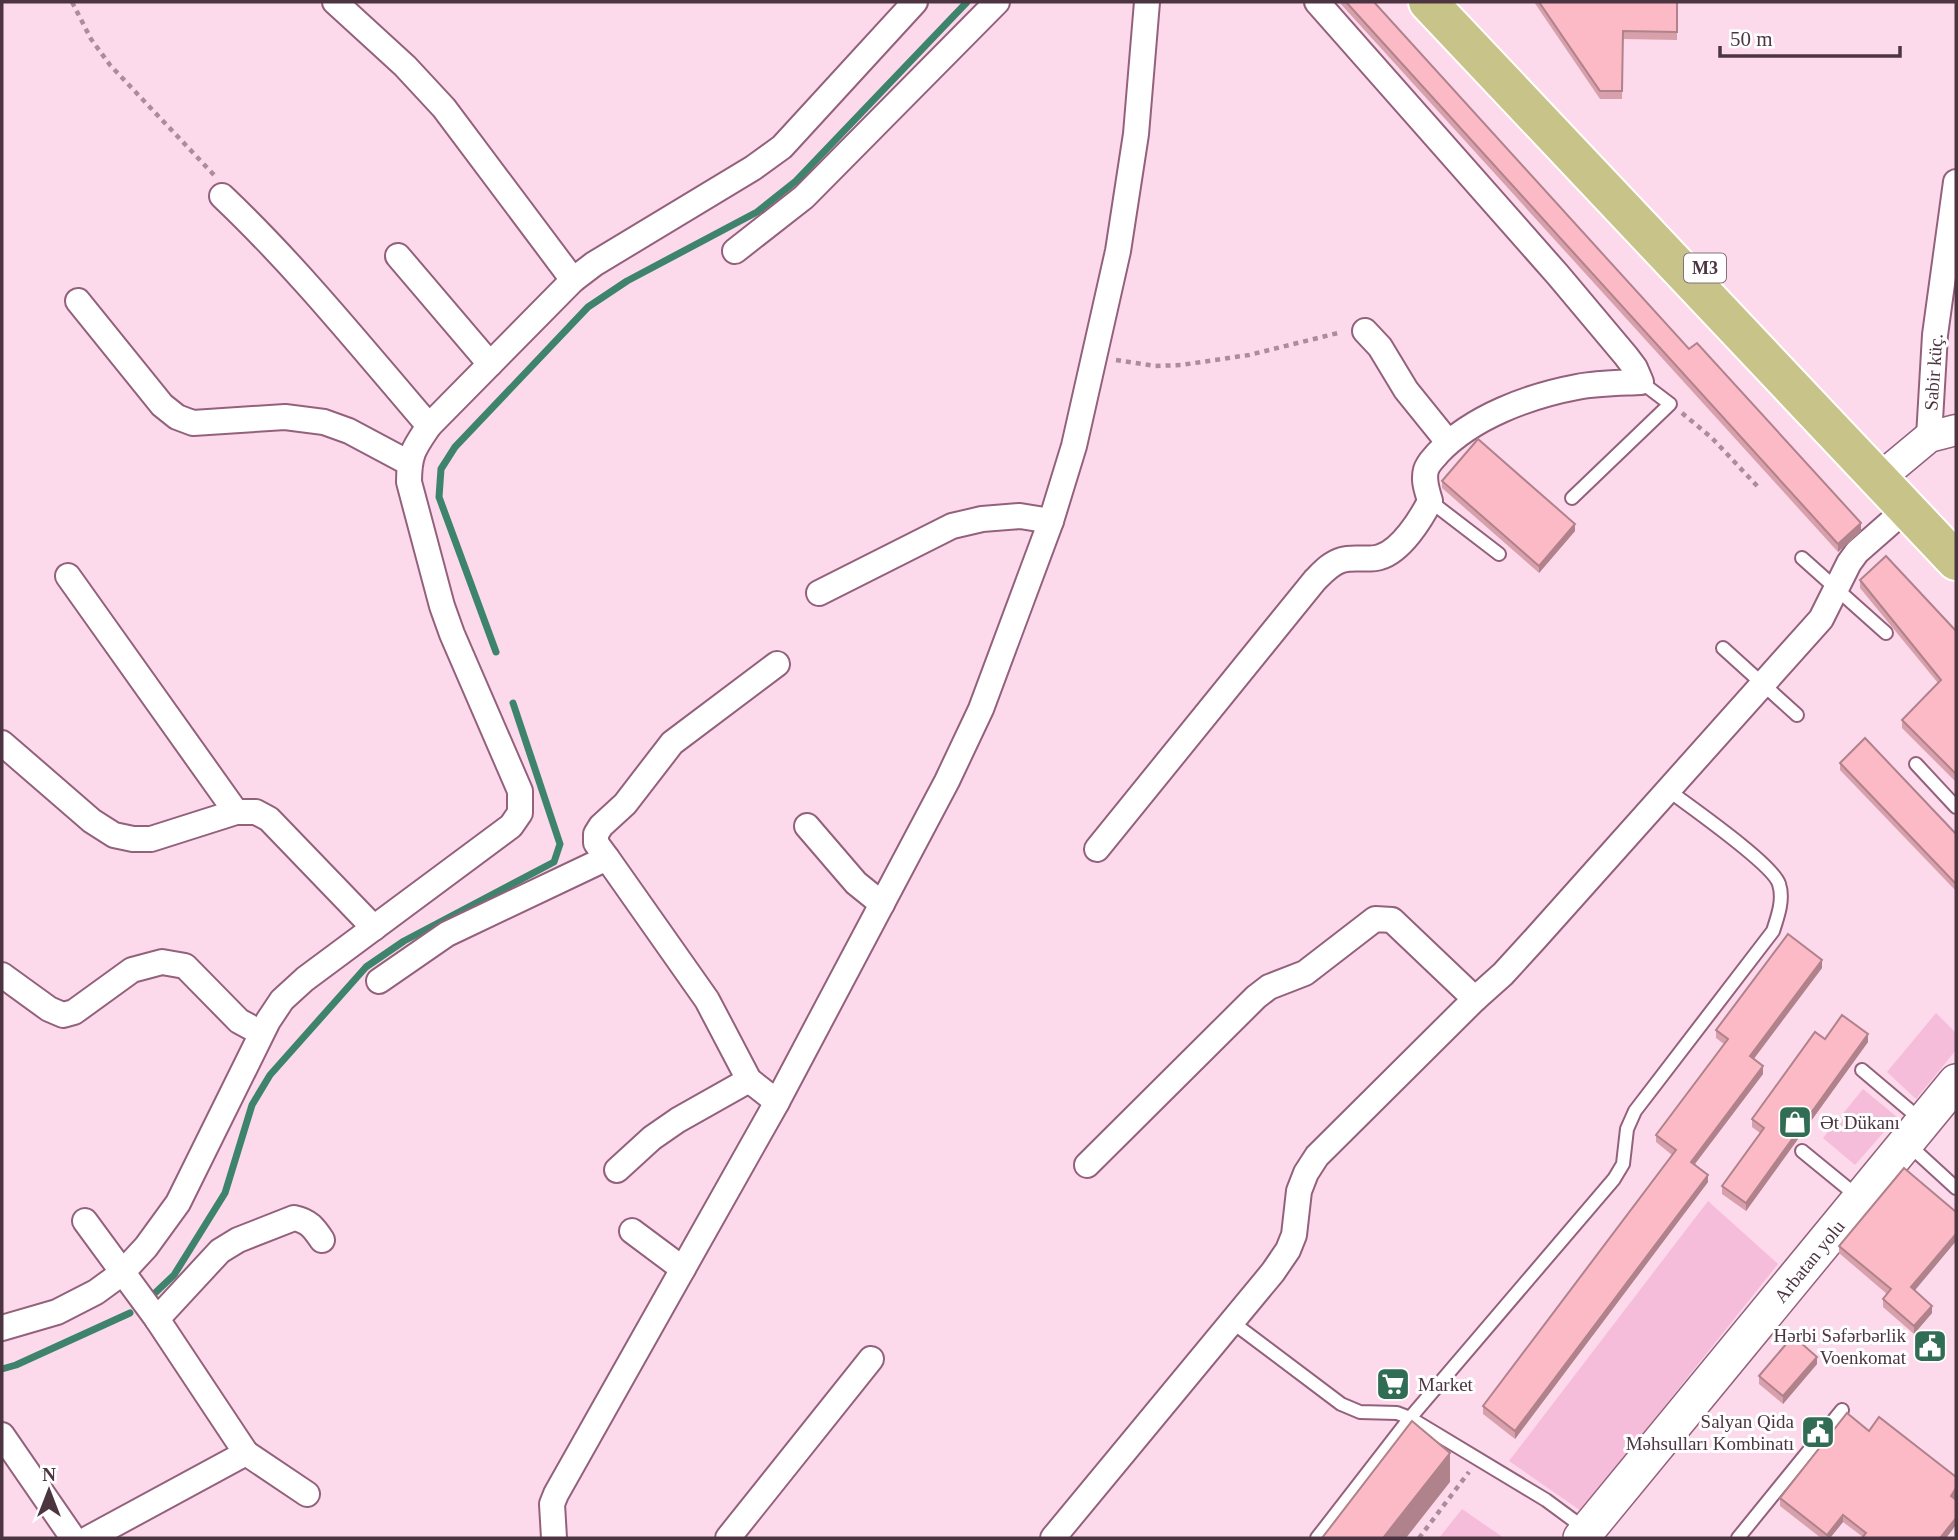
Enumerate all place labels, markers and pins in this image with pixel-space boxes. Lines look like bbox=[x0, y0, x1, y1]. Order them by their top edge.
shop icon: Ət Dükanı bbox=[1776, 1103, 1814, 1141]
place label: Ət Dükanı bbox=[1820, 1112, 1900, 1133]
place label: Hərbi Səfərbərlik Voenkomat bbox=[1774, 1325, 1907, 1368]
public building icon: Hərbi Səfərbərlik Voenkomat bbox=[1911, 1327, 1949, 1365]
supermarket icon: Market bbox=[1374, 1365, 1412, 1403]
place label: Market bbox=[1418, 1374, 1474, 1395]
place label: Salyan Qida Məhsulları Kombinatı bbox=[1626, 1411, 1795, 1454]
public building icon: Salyan Qida Məhsulları Kombinatı bbox=[1799, 1413, 1837, 1451]

